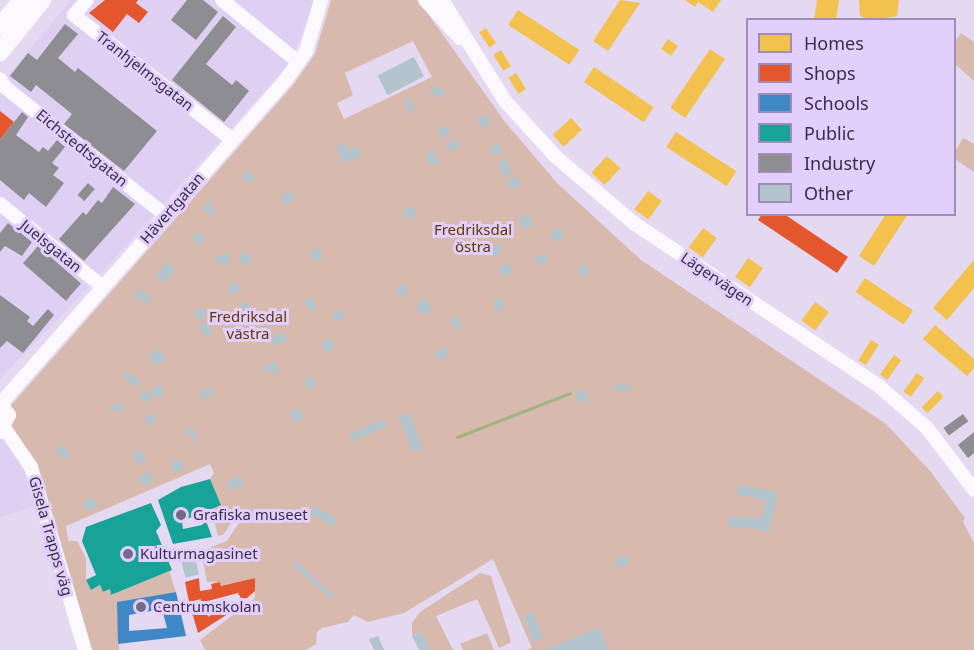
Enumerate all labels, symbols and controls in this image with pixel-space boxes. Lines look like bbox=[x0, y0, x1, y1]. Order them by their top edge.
legend bbox=[746, 18, 956, 216]
street label: Tranhjelmsgatan bbox=[93, 27, 197, 115]
text: Homes bbox=[804, 31, 864, 55]
text: Shops bbox=[804, 61, 856, 85]
text: Schools bbox=[804, 91, 869, 115]
street label: Eichstedtsgatan bbox=[33, 106, 131, 190]
text: Public bbox=[804, 121, 855, 145]
text: Industry bbox=[804, 151, 875, 175]
street label: Hävertgatan bbox=[136, 169, 208, 247]
text: Other bbox=[804, 181, 853, 205]
street label: Juelsgatan bbox=[17, 216, 85, 276]
park label: Fredriksdal östra bbox=[434, 220, 512, 255]
street label: Lägervägen bbox=[678, 248, 756, 310]
park label: Fredriksdal västra bbox=[209, 307, 287, 342]
street label: Gisela Trapps väg bbox=[25, 474, 77, 598]
place label: Grafiska museet bbox=[193, 506, 308, 524]
marker: Grafiska museet bbox=[174, 508, 188, 522]
place label: Kulturmagasinet bbox=[140, 545, 258, 563]
marker: Kulturmagasinet bbox=[121, 547, 135, 561]
place label: Centrumskolan bbox=[153, 598, 261, 616]
marker: Centrumskolan bbox=[134, 600, 148, 614]

